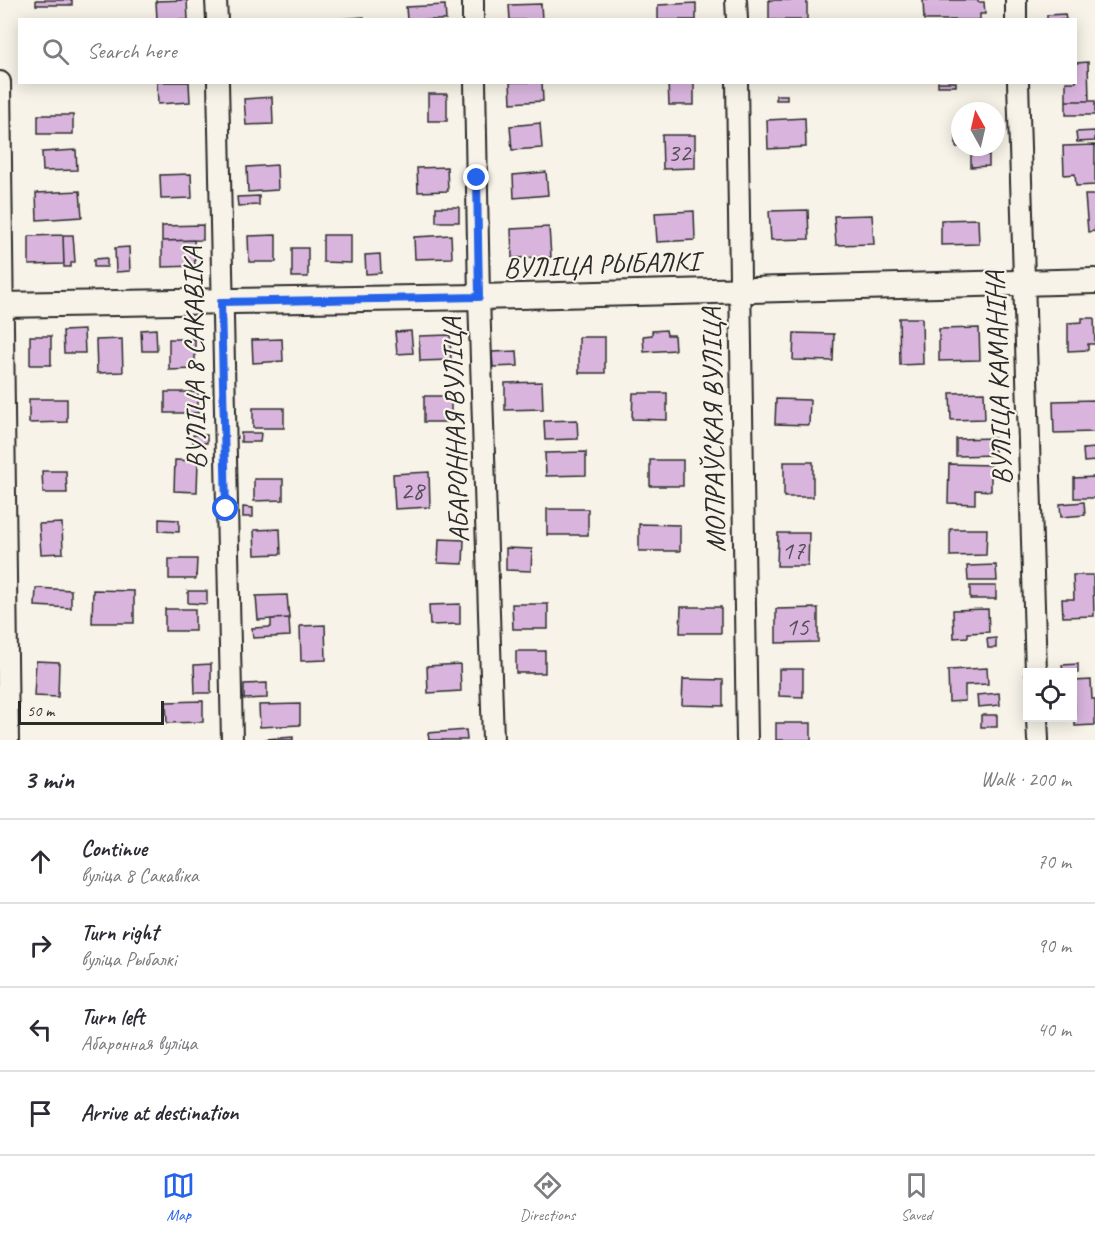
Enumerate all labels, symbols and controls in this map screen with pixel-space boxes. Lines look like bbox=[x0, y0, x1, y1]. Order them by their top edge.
search box bbox=[18, 18, 1077, 84]
icon: search bbox=[39, 35, 72, 68]
text: Search here bbox=[87, 37, 177, 65]
north arrow bbox=[951, 102, 1005, 156]
house number: 32 bbox=[667, 136, 693, 169]
route end bbox=[463, 164, 489, 190]
street label: ВУЛІЦА РЫБАЛКІ bbox=[503, 243, 705, 285]
street label: ВУЛІЦА 8 САКАВІКА bbox=[175, 245, 213, 470]
street label: ВУЛІЦА КАМАНІНА bbox=[977, 269, 1019, 485]
street label: МОПРАЎСКАЯ ВУЛІЦА bbox=[693, 305, 733, 553]
street label: АБАРОННАЯ ВУЛІЦА bbox=[434, 315, 476, 543]
house number: 28 bbox=[400, 474, 426, 507]
route start bbox=[212, 495, 238, 521]
house number: 17 bbox=[781, 534, 806, 567]
house number: 15 bbox=[785, 610, 810, 643]
map controls bbox=[1023, 668, 1077, 722]
button: locate bbox=[1023, 668, 1077, 722]
scale bar bbox=[18, 698, 164, 726]
text: 50 m bbox=[27, 701, 54, 721]
text: 3 min bbox=[24, 763, 74, 796]
text: Walk · 200 m bbox=[981, 767, 1071, 792]
text: Continue bbox=[81, 835, 147, 863]
icon: ahead bbox=[24, 845, 57, 878]
text: 70 m bbox=[1037, 849, 1071, 874]
text: вуліца 8 Сакавіка bbox=[81, 863, 198, 888]
text: Turn right bbox=[81, 919, 158, 947]
icon: right bbox=[24, 929, 57, 962]
text: 90 m bbox=[1037, 933, 1071, 958]
text: вуліца Рыбалкі bbox=[81, 947, 177, 972]
text: Turn left bbox=[81, 1003, 145, 1031]
icon: left bbox=[24, 1013, 57, 1046]
text: 40 m bbox=[1037, 1017, 1071, 1042]
text: Абаронная вуліца bbox=[81, 1031, 197, 1056]
icon: arrive bbox=[24, 1097, 57, 1130]
text: Arrive at destination bbox=[81, 1099, 238, 1127]
tab: Map bbox=[162, 1169, 195, 1225]
tab: Directions bbox=[520, 1169, 575, 1225]
tab: Saved bbox=[900, 1169, 933, 1225]

